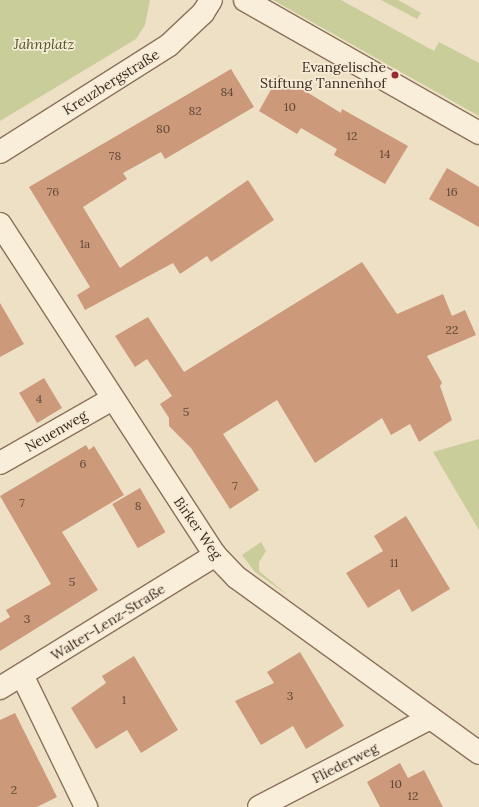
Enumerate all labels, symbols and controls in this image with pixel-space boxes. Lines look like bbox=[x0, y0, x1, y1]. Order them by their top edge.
park label: Jahnplatz bbox=[14, 36, 74, 52]
street label: Kreuzbergstraße bbox=[60, 46, 162, 118]
place label: Evangelische Stiftung Tannenhof bbox=[260, 59, 386, 92]
marker: Evangelische Stiftung Tannenhof bbox=[389, 69, 401, 81]
house number: 84 bbox=[220, 85, 234, 99]
house number: 10 bbox=[284, 100, 296, 114]
house number: 82 bbox=[188, 104, 202, 118]
house number: 80 bbox=[156, 122, 170, 136]
house number: 12 bbox=[347, 129, 357, 143]
house number: 14 bbox=[380, 147, 390, 161]
house number: 78 bbox=[109, 149, 121, 163]
house number: 76 bbox=[47, 185, 59, 199]
house number: 16 bbox=[446, 185, 458, 199]
house number: 1a bbox=[80, 237, 90, 251]
house number: 22 bbox=[446, 323, 458, 337]
house number: 4 bbox=[36, 392, 42, 406]
house number: 5 bbox=[183, 405, 189, 419]
street label: Neuenweg bbox=[22, 407, 90, 455]
house number: 6 bbox=[80, 457, 86, 471]
house number: 7 bbox=[232, 479, 238, 493]
street label: Birker Weg bbox=[170, 494, 226, 562]
house number: 7 bbox=[19, 496, 25, 510]
house number: 8 bbox=[135, 499, 141, 513]
house number: 11 bbox=[390, 556, 398, 570]
house number: 5 bbox=[69, 575, 75, 589]
street label: Walter-Lenz-Straße bbox=[48, 580, 168, 664]
house number: 3 bbox=[24, 612, 30, 626]
house number: 3 bbox=[287, 689, 293, 703]
house number: 1 bbox=[122, 693, 126, 707]
street label: Fliederweg bbox=[309, 739, 381, 787]
house number: 10 bbox=[390, 777, 402, 791]
house number: 2 bbox=[11, 783, 17, 797]
house number: 12 bbox=[408, 789, 418, 803]

